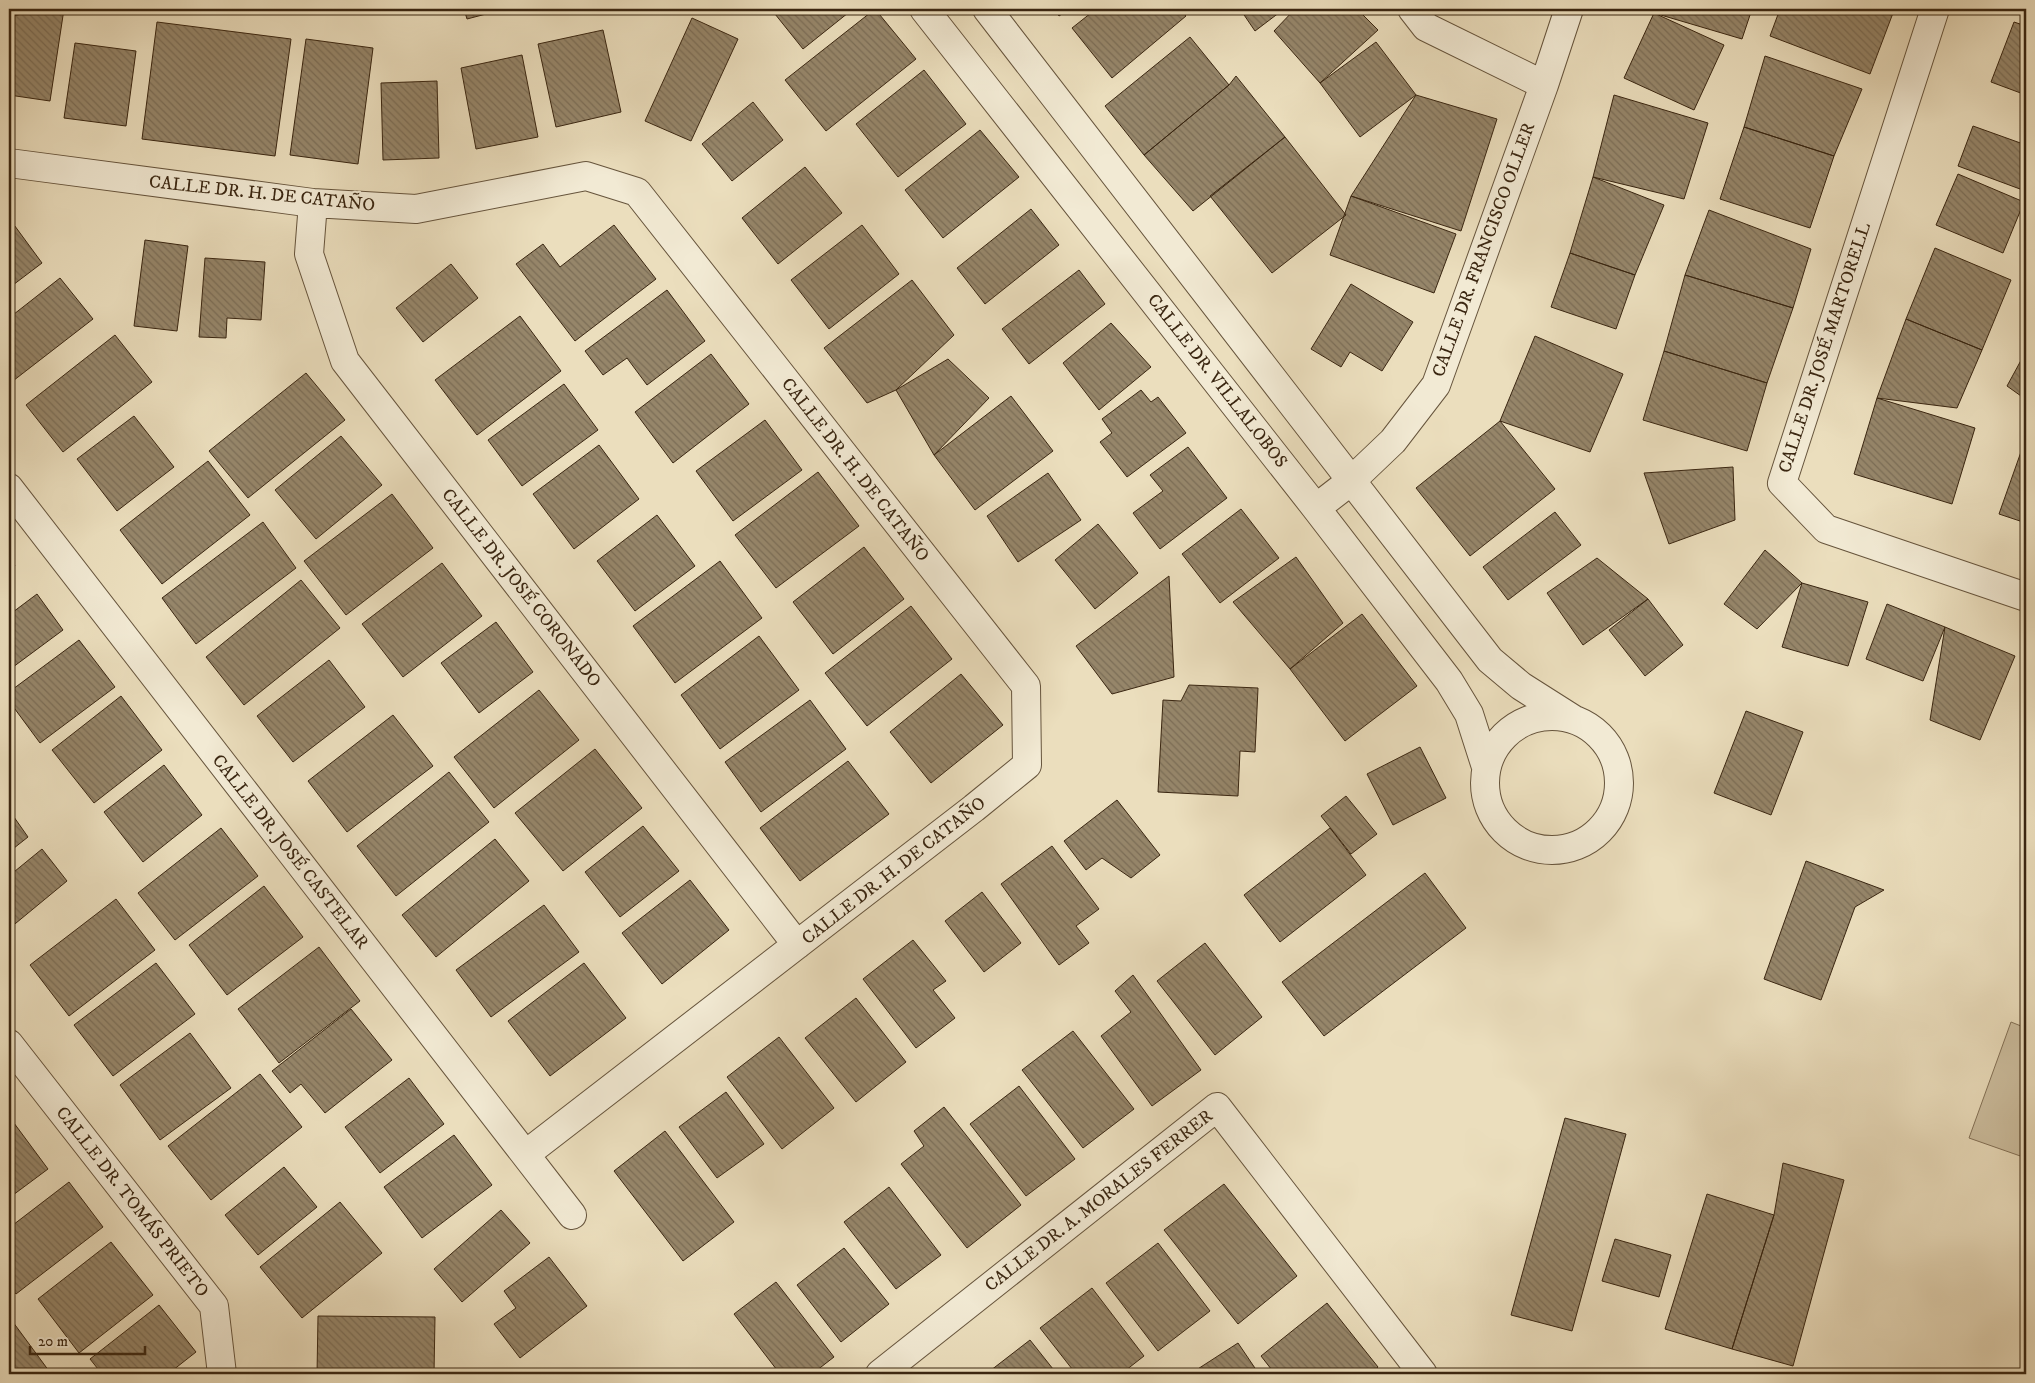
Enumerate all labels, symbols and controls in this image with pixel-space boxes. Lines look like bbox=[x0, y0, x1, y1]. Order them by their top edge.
street label: CALLE DR. FRANCISCO OLLER bbox=[1428, 120, 1540, 380]
street label: CALLE DR. H. DE CATAÑO bbox=[148, 170, 376, 217]
street label: CALLE DR. JOSÉ MARTORELL bbox=[1774, 220, 1876, 476]
street label: CALLE DR. VILLALOBOS bbox=[1142, 290, 1292, 472]
street label: CALLE DR. H. DE CATAÑO bbox=[776, 373, 934, 566]
street label: CALLE DR. JOSÉ CORONADO bbox=[437, 484, 605, 692]
street label: CALLE DR. JOSÉ CASTELAR bbox=[207, 750, 373, 954]
street label: CALLE DR. H. DE CATAÑO bbox=[797, 792, 990, 950]
street label: CALLE DR. TOMÁS PRIETO bbox=[51, 1102, 214, 1302]
street label: CALLE DR. A. MORALES FERRER bbox=[981, 1105, 1217, 1297]
scale bar bbox=[30, 1323, 145, 1355]
text: 20 m bbox=[38, 1332, 68, 1351]

